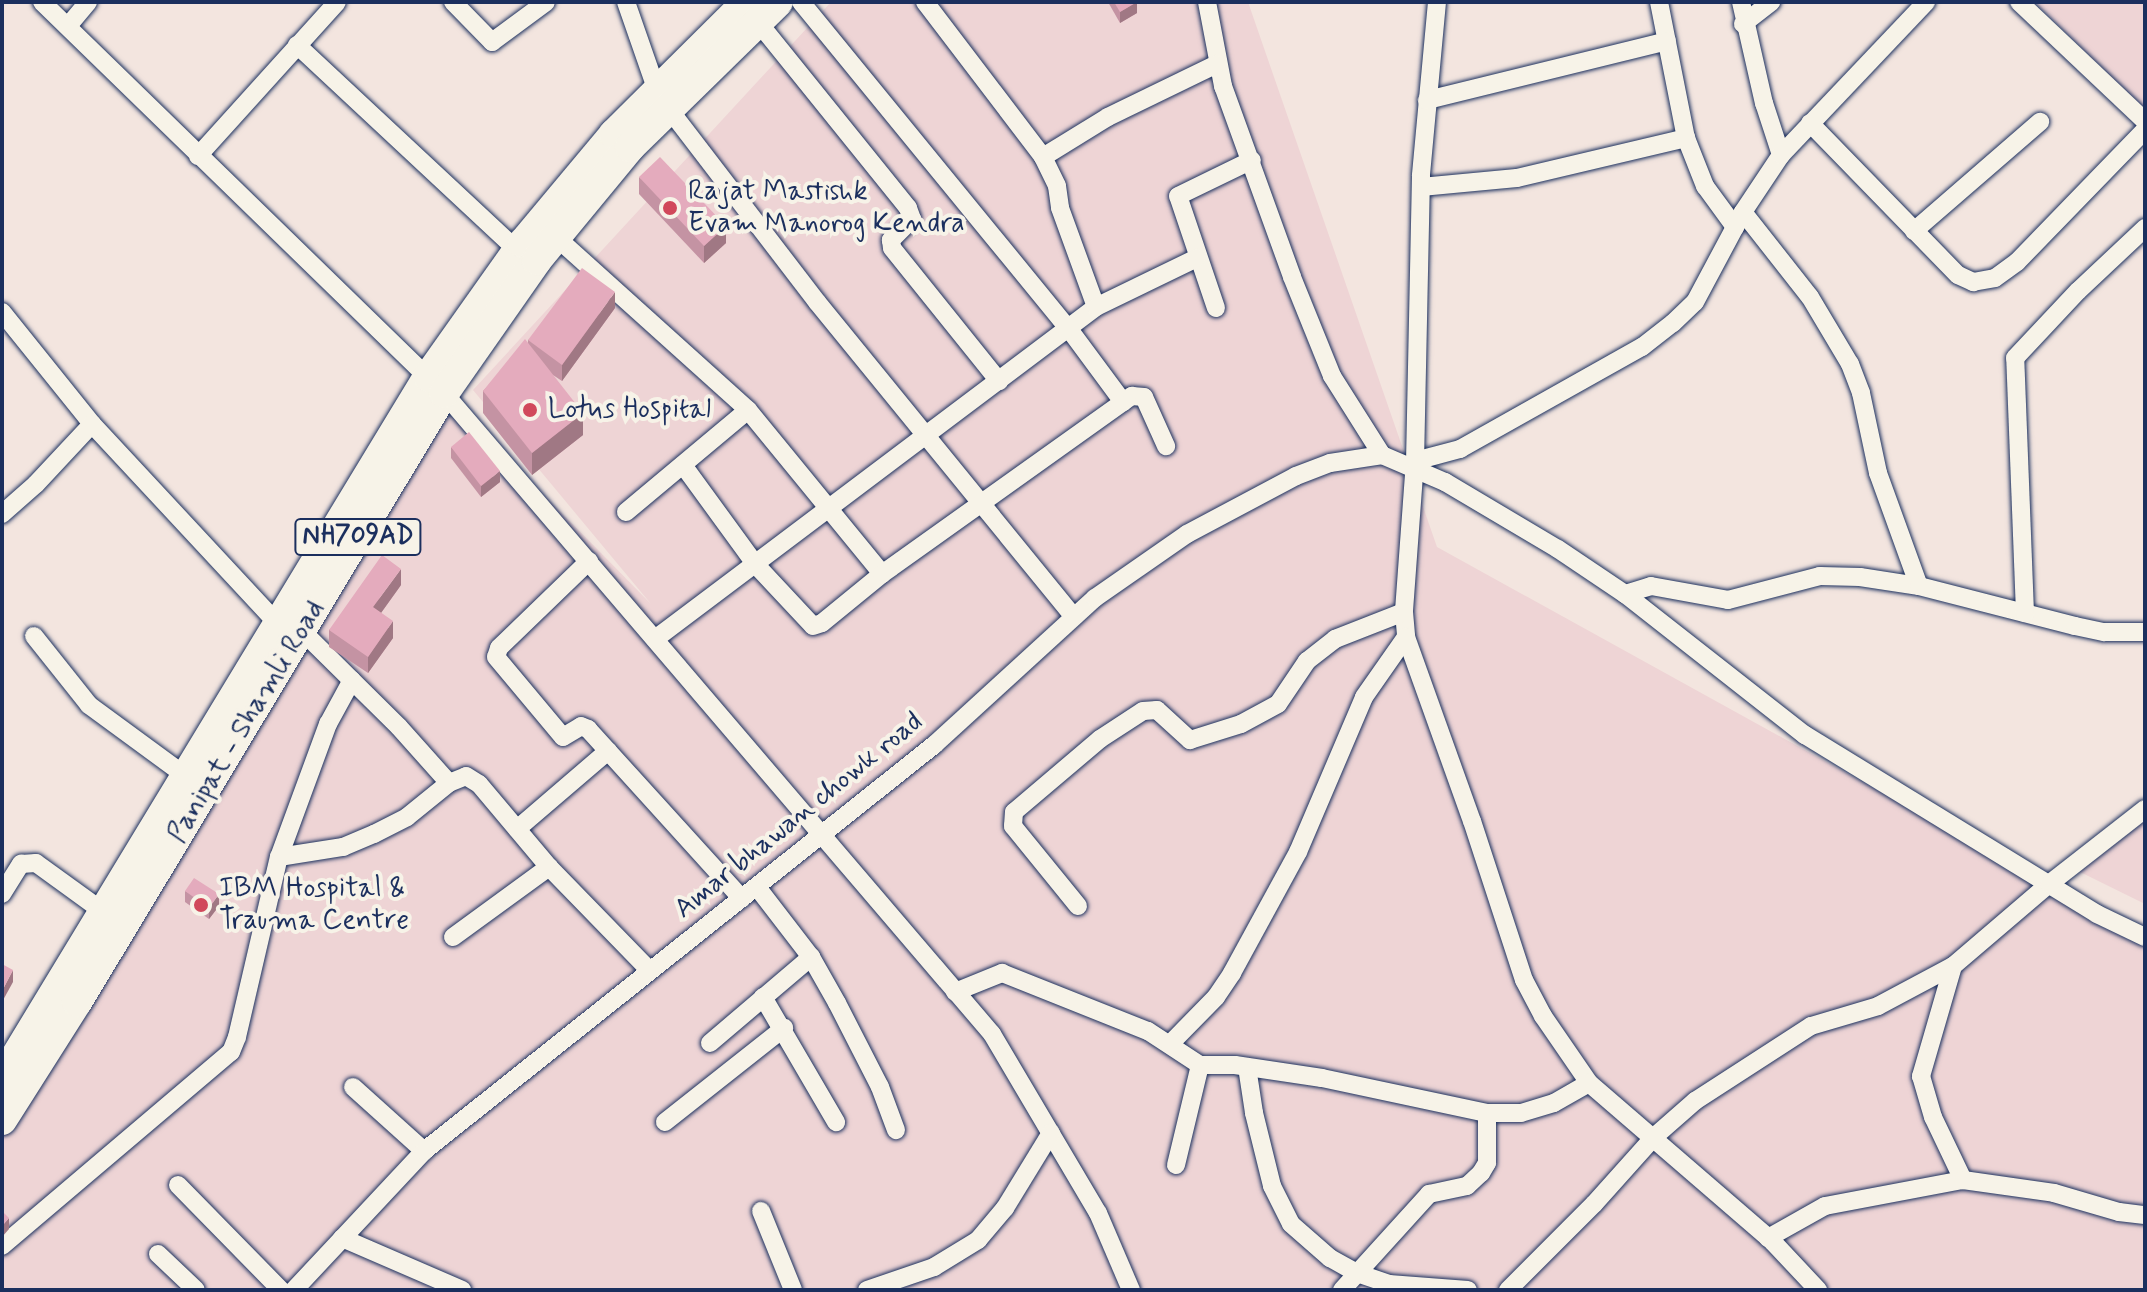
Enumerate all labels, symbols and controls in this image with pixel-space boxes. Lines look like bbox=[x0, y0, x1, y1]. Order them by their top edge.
place label: Rajat Mastishk Evam Manorog Kendra bbox=[688, 175, 961, 241]
marker: Rajat Mastishk Evam Manorog Kendra bbox=[659, 197, 681, 219]
place label: Lotus Hospital bbox=[548, 393, 722, 427]
marker: Lotus Hospital bbox=[519, 399, 541, 421]
road number: NH709AD bbox=[294, 515, 422, 559]
street label: Panipat - Shamli Road bbox=[161, 595, 333, 849]
street label: Amar bhawan chowk road bbox=[670, 707, 928, 925]
place label: IBM Hospital & Trauma Centre bbox=[219, 872, 409, 938]
marker: IBM Hospital & Trauma Centre bbox=[190, 894, 212, 916]

